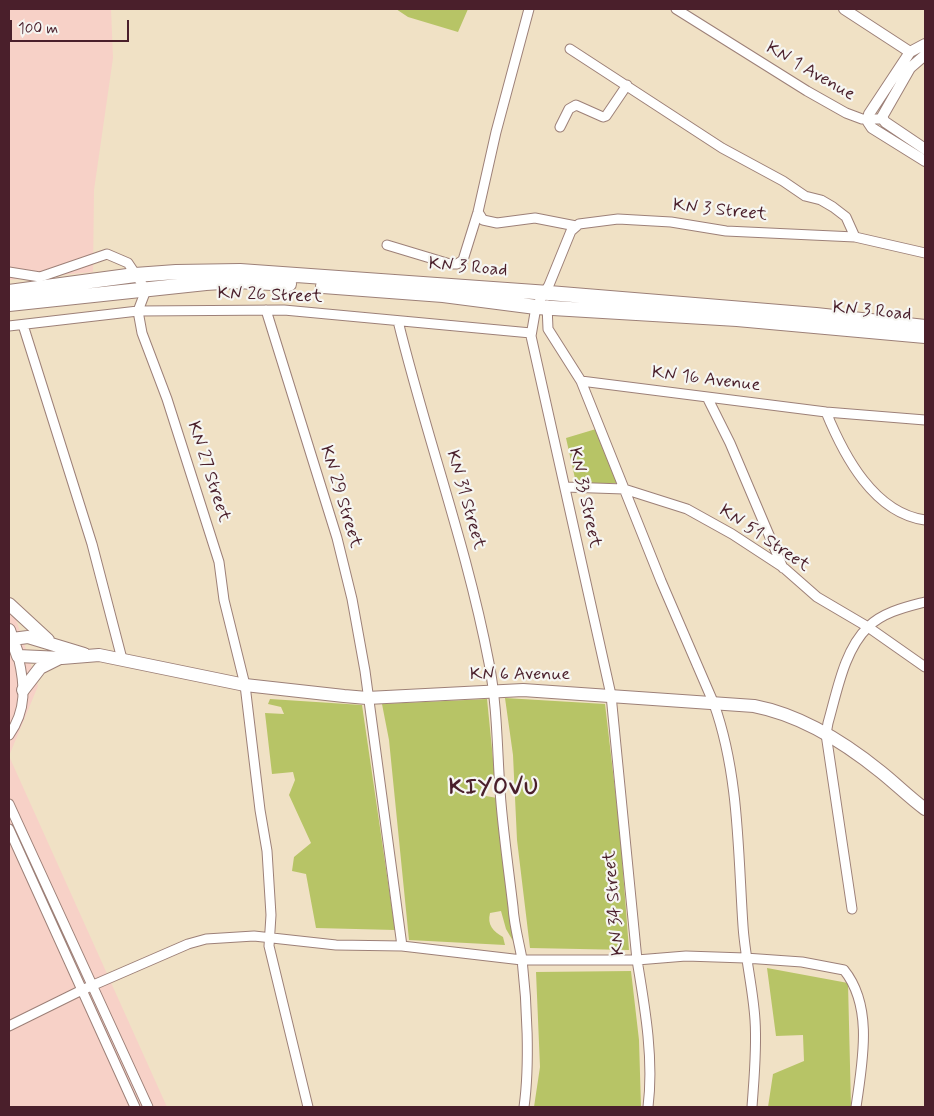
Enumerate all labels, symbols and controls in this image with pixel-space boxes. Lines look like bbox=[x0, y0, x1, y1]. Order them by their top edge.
scale bar bbox=[12, 10, 131, 42]
text: 100 m bbox=[18, 19, 58, 39]
street label: KN 1 Avenue bbox=[762, 38, 858, 106]
street label: KN 3 Street bbox=[672, 195, 768, 227]
street label: KN 3 Road bbox=[428, 254, 508, 282]
street label: KN 26 Street bbox=[217, 283, 323, 309]
street label: KN 3 Road bbox=[832, 298, 912, 326]
street label: KN 16 Avenue bbox=[650, 363, 762, 397]
street label: KN 27 Street bbox=[182, 419, 234, 525]
street label: KN 29 Street bbox=[314, 443, 366, 551]
street label: KN 33 Street bbox=[563, 446, 605, 550]
street label: KN 31 Street bbox=[441, 448, 489, 552]
street label: KN 51 Street bbox=[714, 501, 814, 577]
street label: KN 6 Avenue bbox=[470, 664, 570, 686]
district label: KIYOVU bbox=[448, 776, 540, 802]
street label: KN 34 Street bbox=[600, 850, 630, 956]

